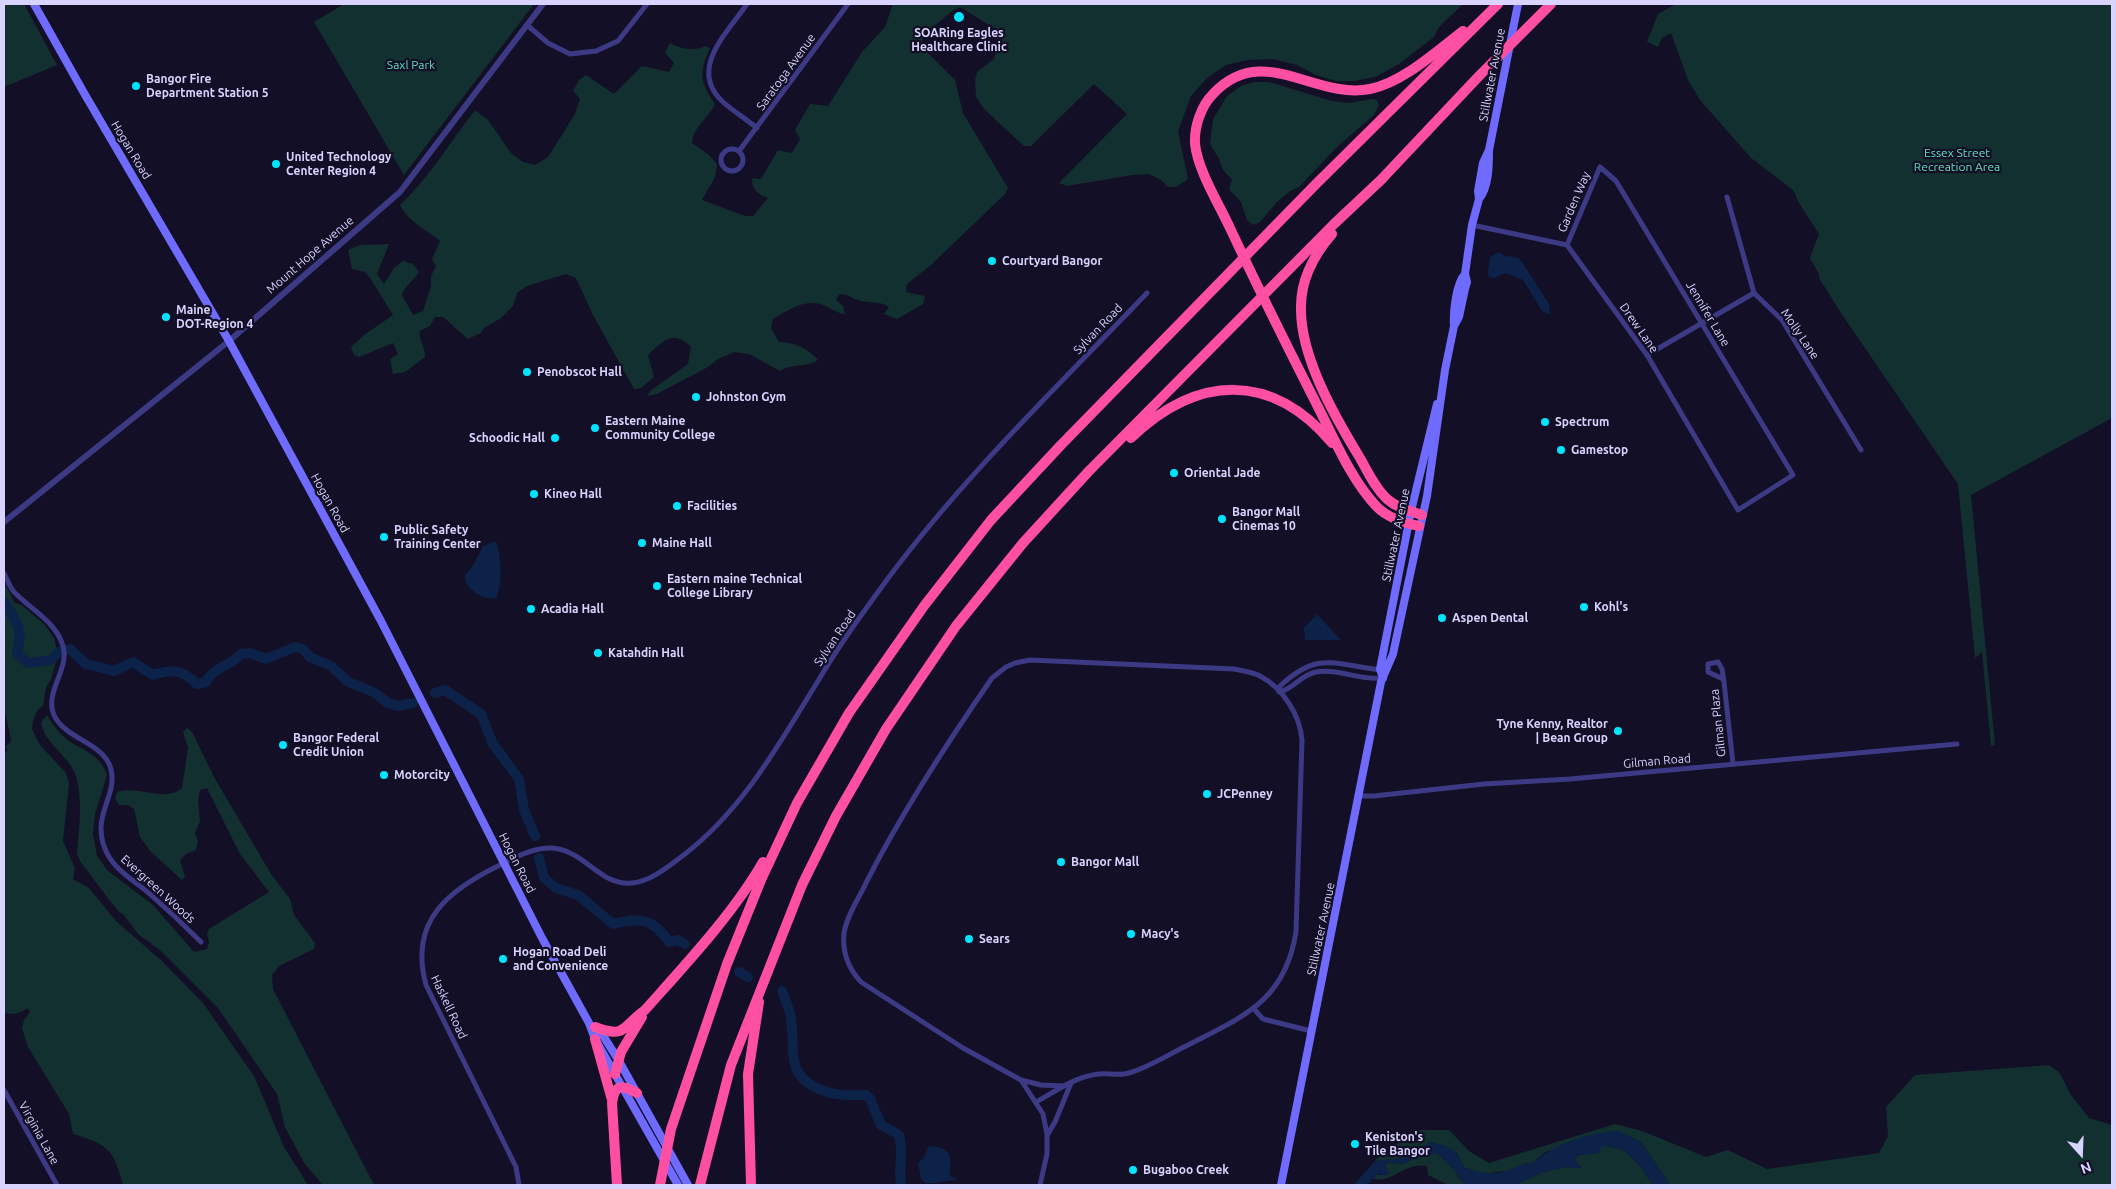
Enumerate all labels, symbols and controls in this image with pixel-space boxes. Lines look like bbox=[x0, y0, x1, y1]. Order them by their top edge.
marker: SOARing Eagles Healthcare Clinic bbox=[952, 10, 966, 24]
place label: SOARing Eagles Healthcare Clinic bbox=[911, 26, 1007, 54]
street label: Stillwater Avenue bbox=[1476, 27, 1508, 123]
street label: Saratoga Avenue bbox=[753, 31, 819, 113]
park label: Saxl Park bbox=[387, 58, 435, 72]
place label: Bangor Fire Department Station 5 bbox=[146, 72, 268, 100]
marker: Bangor Fire Department Station 5 bbox=[130, 80, 142, 92]
street label: Hogan Road bbox=[108, 118, 154, 182]
park label: Essex Street Recreation Area bbox=[1914, 146, 2000, 174]
place label: United Technology Center Region 4 bbox=[286, 150, 391, 178]
marker: United Technology Center Region 4 bbox=[270, 158, 282, 170]
street label: Garden Way bbox=[1555, 169, 1593, 235]
street label: Mount Hope Avenue bbox=[263, 213, 357, 297]
place label: Courtyard Bangor bbox=[1002, 254, 1102, 268]
marker: Courtyard Bangor bbox=[986, 255, 998, 267]
street label: Jennifer Lane bbox=[1683, 279, 1733, 349]
street label: Drew Lane bbox=[1617, 300, 1661, 356]
street label: Sylvan Road bbox=[1070, 301, 1126, 357]
place label: Maine DOT-Region 4 bbox=[176, 303, 253, 331]
street label: Molly Lane bbox=[1778, 306, 1822, 362]
marker: Maine DOT-Region 4 bbox=[160, 311, 172, 323]
place label: Penobscot Hall bbox=[537, 365, 622, 379]
marker: Penobscot Hall bbox=[521, 366, 533, 378]
place label: Johnston Gym bbox=[706, 390, 786, 404]
marker: Johnston Gym bbox=[690, 391, 702, 403]
place label: Eastern Maine Community College bbox=[605, 414, 715, 442]
place label: Spectrum bbox=[1555, 415, 1609, 429]
marker: Spectrum bbox=[1539, 416, 1551, 428]
marker: Eastern Maine Community College bbox=[589, 422, 601, 434]
place label: Schoodic Hall bbox=[469, 431, 545, 445]
marker: Schoodic Hall bbox=[549, 432, 561, 444]
place label: Gamestop bbox=[1571, 443, 1628, 457]
marker: Gamestop bbox=[1555, 444, 1567, 456]
place label: Oriental Jade bbox=[1184, 466, 1260, 480]
marker: Oriental Jade bbox=[1168, 467, 1180, 479]
street label: Hogan Road bbox=[308, 471, 352, 535]
place label: Kineo Hall bbox=[544, 487, 602, 501]
street label: Stillwater Avenue bbox=[1379, 487, 1413, 583]
marker: Kineo Hall bbox=[528, 488, 540, 500]
place label: Facilities bbox=[687, 499, 737, 513]
marker: Facilities bbox=[671, 500, 683, 512]
place label: Bangor Mall Cinemas 10 bbox=[1232, 505, 1300, 533]
marker: Bangor Mall Cinemas 10 bbox=[1216, 513, 1228, 525]
place label: Public Safety Training Center bbox=[394, 523, 481, 551]
marker: Public Safety Training Center bbox=[378, 531, 390, 543]
place label: Maine Hall bbox=[652, 536, 712, 550]
marker: Maine Hall bbox=[636, 537, 648, 549]
place label: Eastern maine Technical College Library bbox=[667, 572, 802, 600]
marker: Eastern maine Technical College Library bbox=[651, 580, 663, 592]
place label: Kohl's bbox=[1594, 600, 1628, 614]
marker: Kohl's bbox=[1578, 601, 1590, 613]
place label: Acadia Hall bbox=[541, 602, 604, 616]
marker: Acadia Hall bbox=[525, 603, 537, 615]
street label: Sylvan Road bbox=[811, 607, 859, 669]
place label: Aspen Dental bbox=[1452, 611, 1528, 625]
marker: Aspen Dental bbox=[1436, 612, 1448, 624]
place label: Katahdin Hall bbox=[608, 646, 684, 660]
marker: Katahdin Hall bbox=[592, 647, 604, 659]
street label: Gilman Plaza bbox=[1707, 688, 1729, 758]
place label: Tyne Kenny, Realtor | Bean Group bbox=[1497, 717, 1608, 745]
marker: Tyne Kenny, Realtor | Bean Group bbox=[1612, 725, 1624, 737]
place label: Bangor Federal Credit Union bbox=[293, 731, 379, 759]
marker: Bangor Federal Credit Union bbox=[277, 739, 289, 751]
street label: Gilman Road bbox=[1623, 751, 1691, 771]
place label: Motorcity bbox=[394, 768, 450, 782]
marker: Motorcity bbox=[378, 769, 390, 781]
place label: JCPenney bbox=[1217, 787, 1273, 801]
marker: JCPenney bbox=[1201, 788, 1213, 800]
street label: Hogan Road bbox=[496, 830, 538, 896]
street label: Evergreen Woods bbox=[118, 852, 198, 926]
place label: Bangor Mall bbox=[1071, 855, 1139, 869]
marker: Bangor Mall bbox=[1055, 856, 1067, 868]
street label: Stillwater Avenue bbox=[1304, 881, 1338, 977]
place label: Macy's bbox=[1141, 927, 1179, 941]
marker: Macy's bbox=[1125, 928, 1137, 940]
place label: Sears bbox=[979, 932, 1010, 946]
marker: Sears bbox=[963, 933, 975, 945]
place label: Hogan Road Deli and Convenience bbox=[513, 945, 608, 973]
marker: Hogan Road Deli and Convenience bbox=[497, 953, 509, 965]
street label: Haskell Road bbox=[428, 973, 470, 1041]
street label: Virginia Lane bbox=[16, 1099, 62, 1167]
north arrow bbox=[2056, 1129, 2106, 1179]
place label: Keniston's Tile Bangor bbox=[1365, 1130, 1430, 1158]
marker: Keniston's Tile Bangor bbox=[1349, 1138, 1361, 1150]
text: N bbox=[2078, 1159, 2094, 1177]
place label: Bugaboo Creek bbox=[1143, 1163, 1229, 1177]
marker: Bugaboo Creek bbox=[1127, 1164, 1139, 1176]

